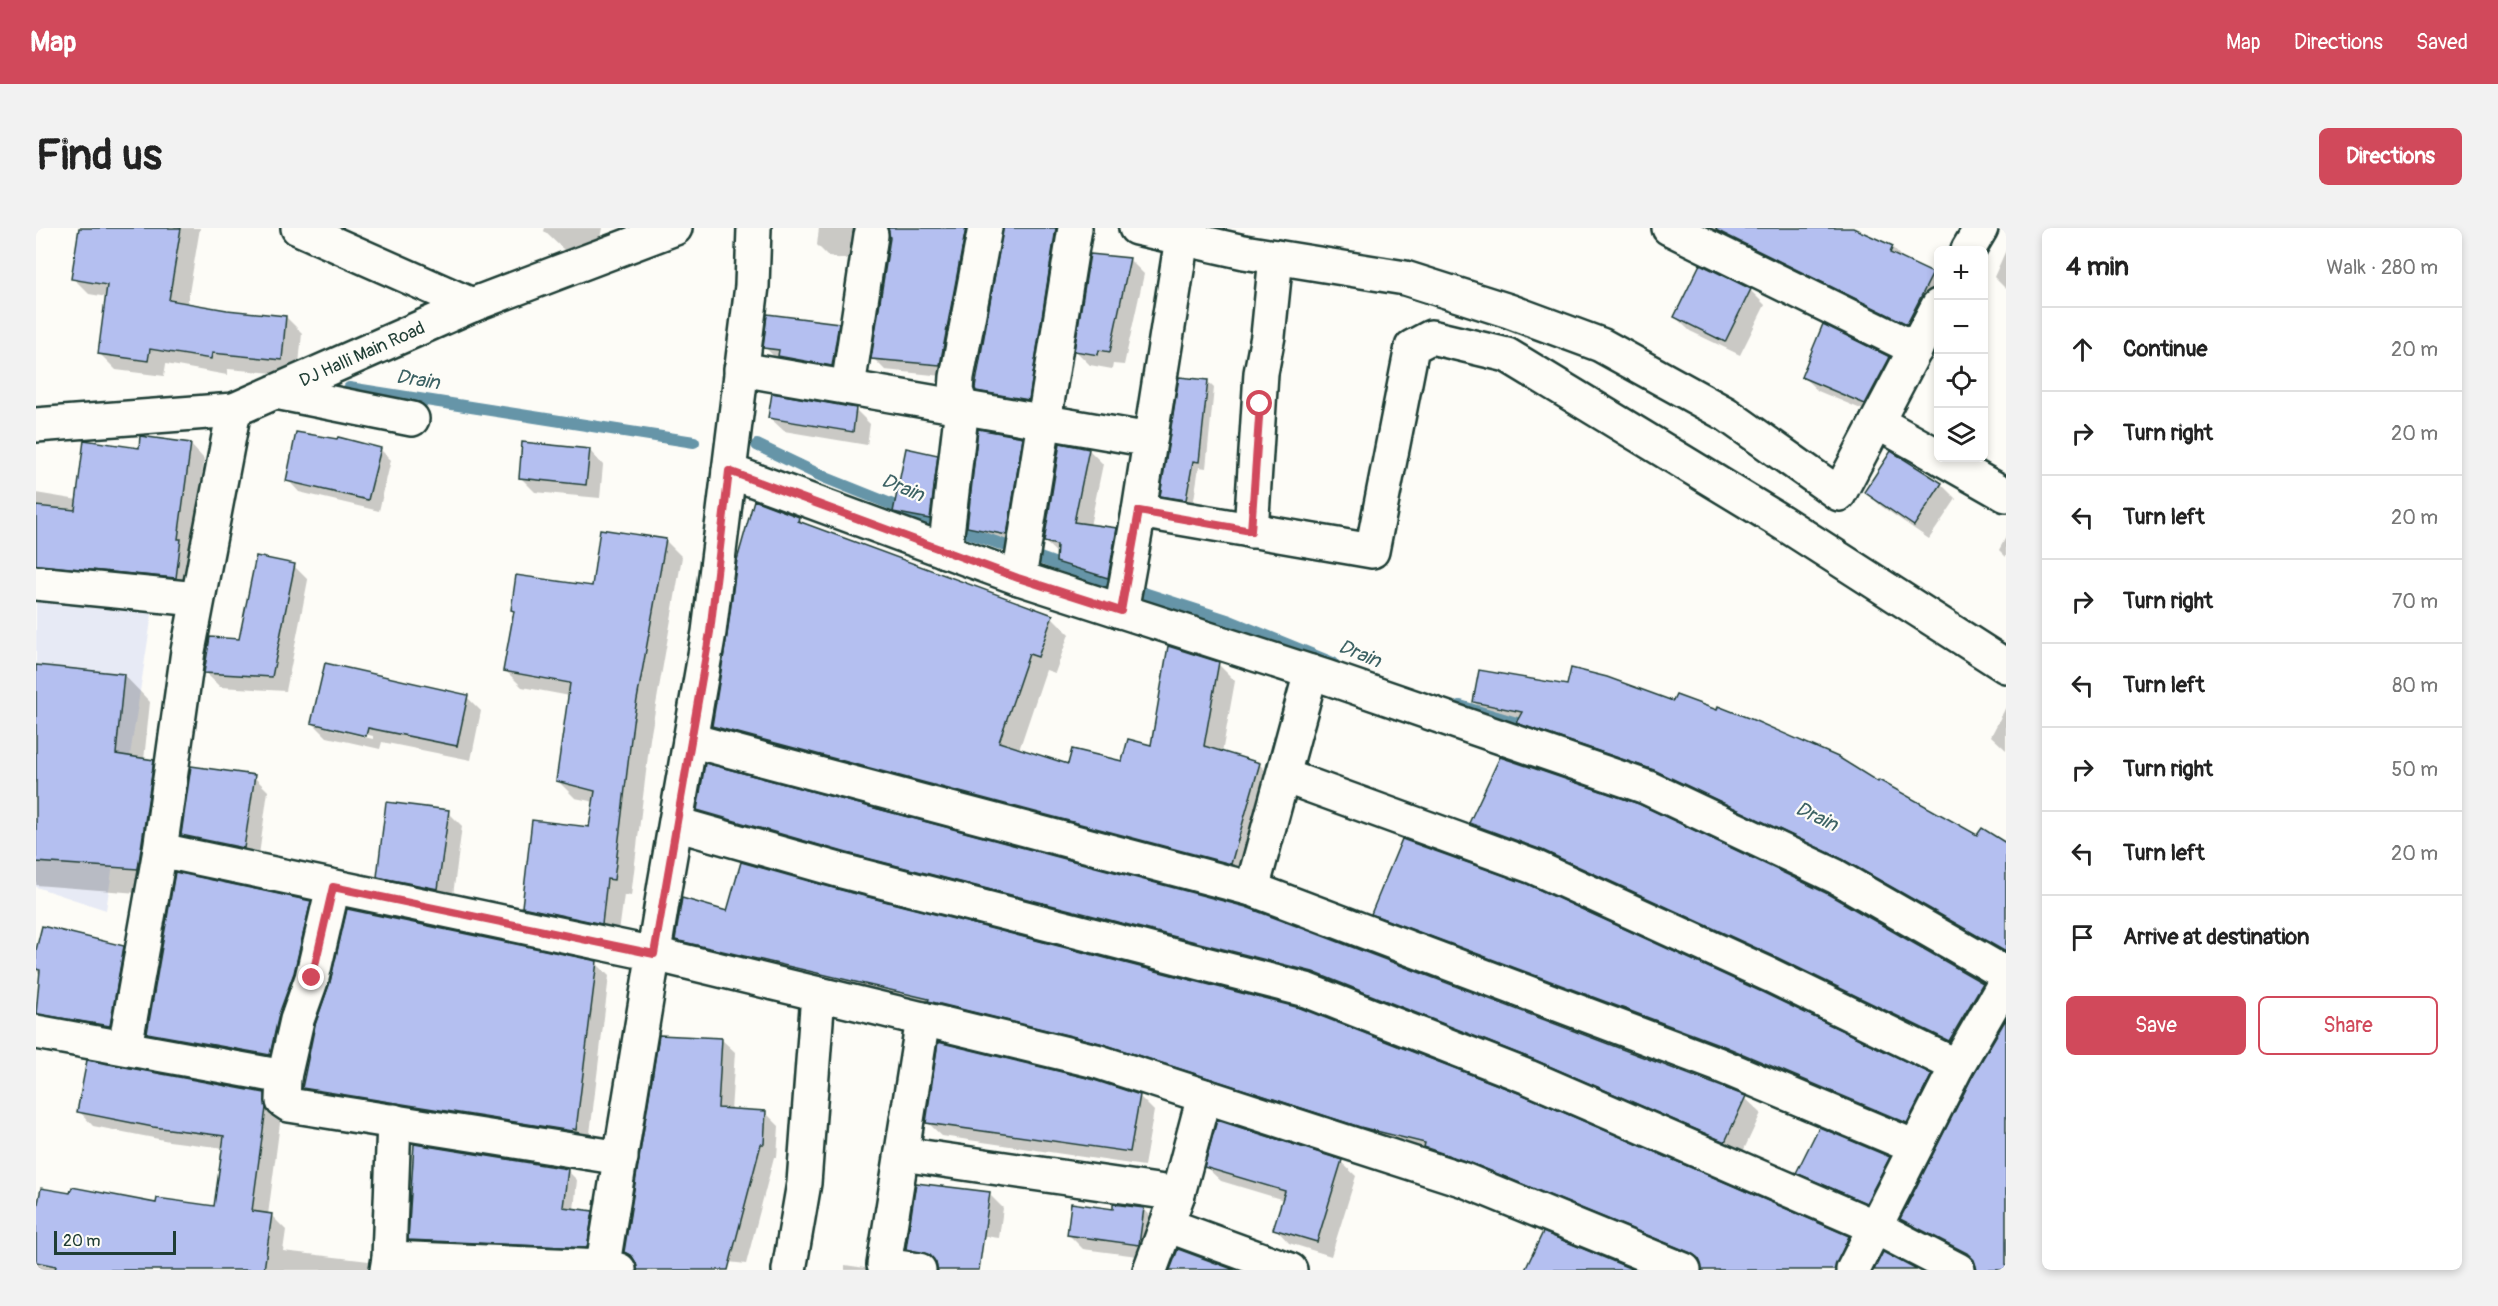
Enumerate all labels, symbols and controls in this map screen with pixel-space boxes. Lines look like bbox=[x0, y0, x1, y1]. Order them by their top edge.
text: Map bbox=[30, 25, 76, 60]
text: Map bbox=[2226, 29, 2261, 56]
text: Directions bbox=[2294, 29, 2383, 56]
text: Saved bbox=[2416, 29, 2468, 56]
button: Directions bbox=[2319, 128, 2462, 185]
text: Find us bbox=[36, 130, 162, 182]
map controls bbox=[1934, 246, 1988, 462]
button: + bbox=[1934, 246, 1988, 300]
text: 4 min bbox=[2066, 251, 2129, 283]
text: Walk · 280 m bbox=[2326, 255, 2438, 280]
button: − bbox=[1934, 300, 1988, 354]
street label: DJ Halli Main Road bbox=[296, 316, 429, 392]
icon: ahead bbox=[2066, 333, 2099, 366]
text: Continue bbox=[2123, 335, 2207, 363]
text: 20 m bbox=[2391, 337, 2438, 362]
button: locate bbox=[1934, 354, 1988, 408]
water label: Drain bbox=[394, 364, 443, 396]
route start bbox=[1246, 390, 1272, 416]
button: layers bbox=[1934, 408, 1988, 462]
icon: right bbox=[2066, 417, 2099, 450]
text: Turn right bbox=[2123, 419, 2213, 447]
text: 20 m bbox=[2391, 421, 2438, 446]
water label: Drain bbox=[878, 468, 929, 508]
icon: left bbox=[2066, 501, 2099, 534]
text: Turn left bbox=[2123, 503, 2205, 531]
text: 20 m bbox=[2391, 505, 2438, 530]
icon: right bbox=[2066, 585, 2099, 618]
text: Turn right bbox=[2123, 587, 2213, 615]
text: 70 m bbox=[2392, 589, 2438, 614]
water label: Drain bbox=[1335, 634, 1386, 674]
icon: left bbox=[2066, 669, 2099, 702]
text: Turn left bbox=[2123, 671, 2205, 699]
text: 80 m bbox=[2392, 673, 2438, 698]
icon: right bbox=[2066, 753, 2099, 786]
text: Turn right bbox=[2123, 755, 2213, 783]
text: 50 m bbox=[2391, 757, 2438, 782]
water label: Drain bbox=[1792, 796, 1843, 838]
icon: left bbox=[2066, 837, 2099, 870]
text: Turn left bbox=[2123, 839, 2205, 867]
text: 20 m bbox=[2391, 841, 2438, 866]
icon: arrive bbox=[2066, 921, 2099, 954]
text: Arrive at destination bbox=[2123, 923, 2309, 951]
route end bbox=[298, 964, 324, 990]
button: Save bbox=[2066, 996, 2246, 1055]
button: Share bbox=[2258, 996, 2438, 1055]
scale bar bbox=[54, 1228, 176, 1256]
text: 20 m bbox=[63, 1231, 101, 1251]

